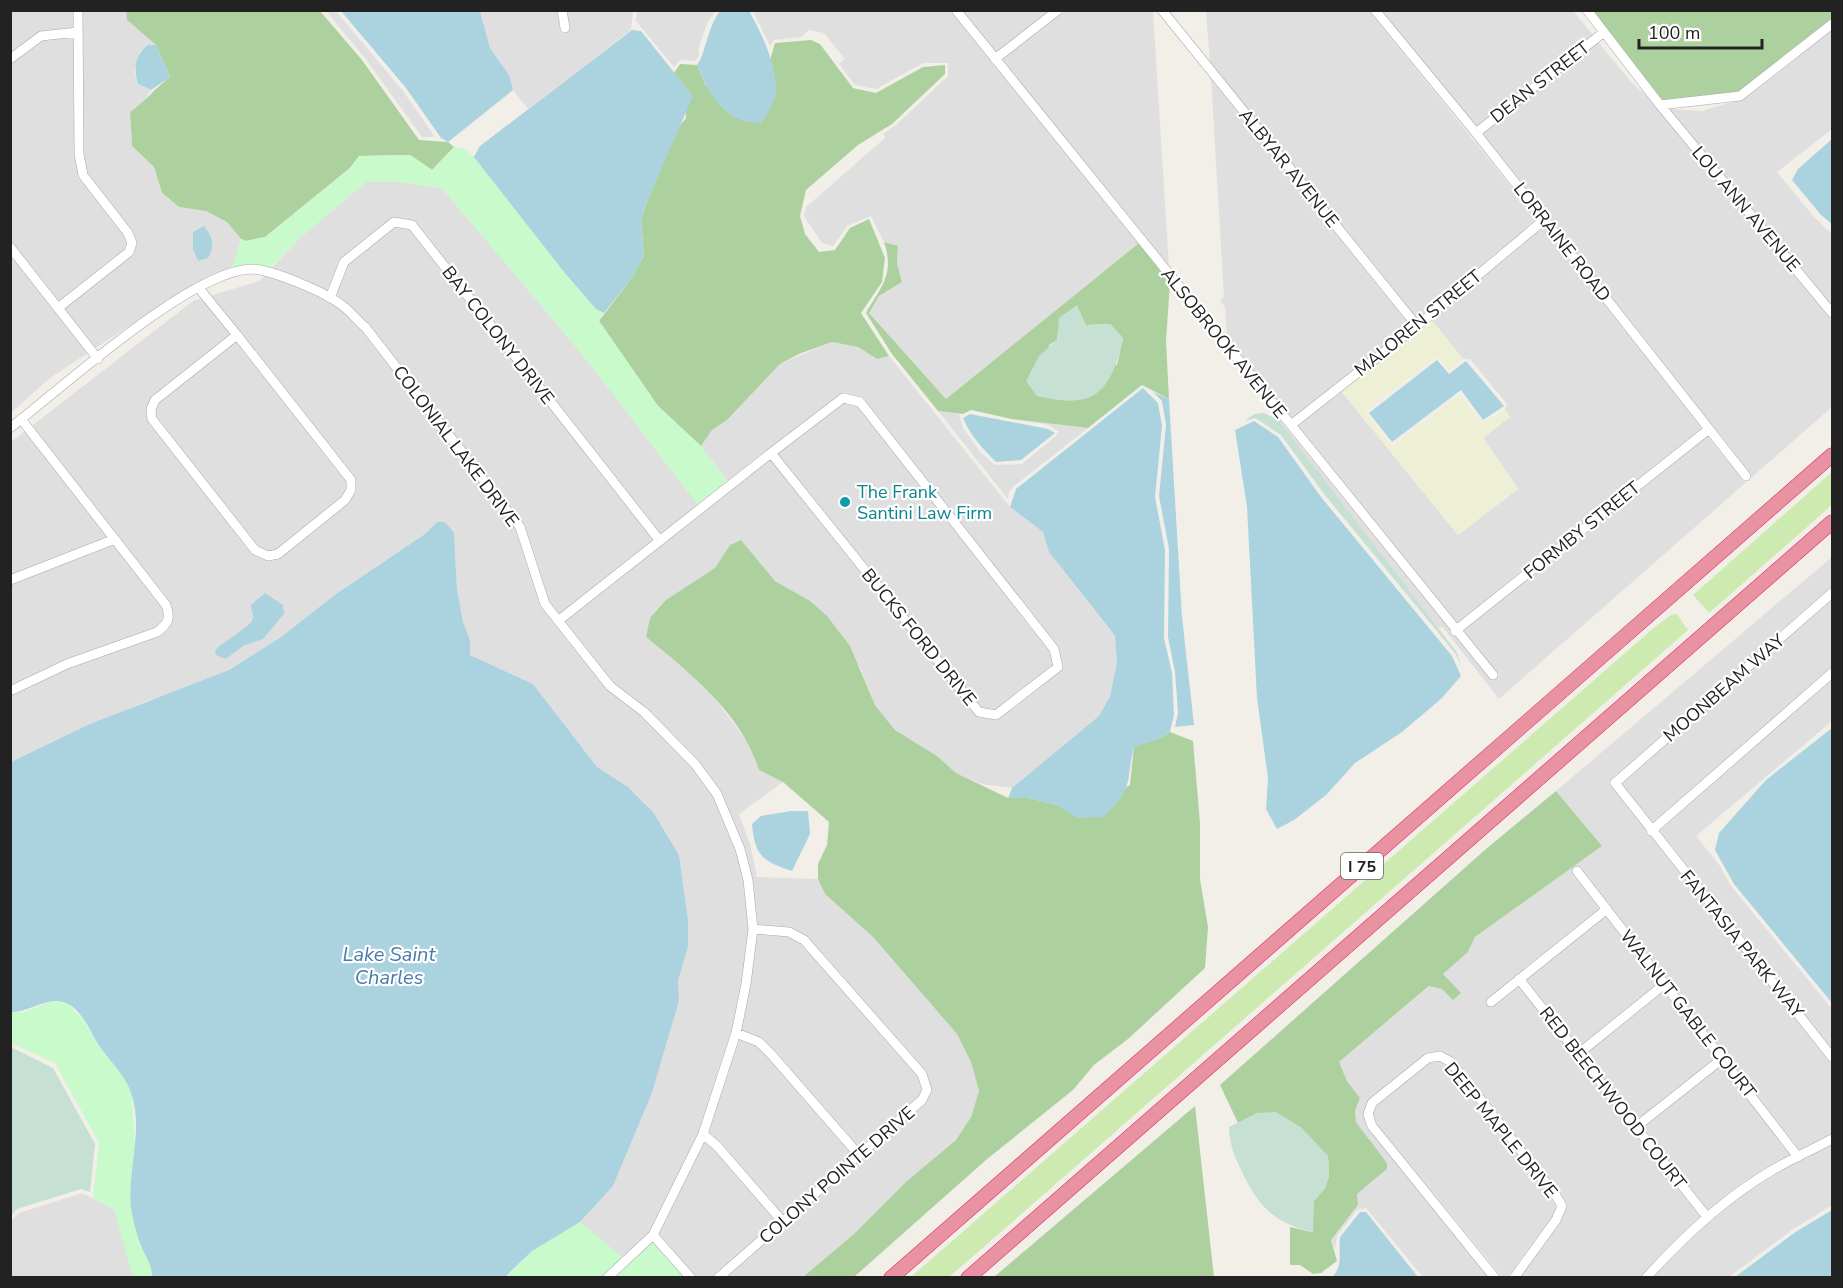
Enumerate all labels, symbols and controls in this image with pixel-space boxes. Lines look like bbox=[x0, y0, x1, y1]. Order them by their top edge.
scale bar bbox=[1639, 12, 1762, 50]
text: 100 m bbox=[1648, 21, 1700, 45]
street label: DEAN STREET bbox=[1485, 36, 1595, 128]
street label: ALBYAR AVENUE bbox=[1234, 104, 1344, 232]
street label: LOU ANN AVENUE bbox=[1686, 141, 1806, 277]
street label: LORRAINE ROAD bbox=[1508, 177, 1616, 307]
street label: BAY COLONY DRIVE bbox=[436, 261, 560, 409]
street label: ALSOBROOK AVENUE bbox=[1156, 263, 1292, 423]
street label: MALOREN STREET bbox=[1349, 264, 1487, 382]
street label: COLONIAL LAKE DRIVE bbox=[388, 361, 524, 531]
street label: FORMBY STREET bbox=[1519, 475, 1645, 584]
place label: The Frank Santini Law Firm bbox=[857, 480, 992, 525]
marker: The Frank Santini Law Firm bbox=[838, 495, 852, 509]
street label: BUCKS FORD DRIVE bbox=[856, 563, 982, 711]
street label: MOONBEAM WAY bbox=[1658, 628, 1790, 747]
road number: I 75 bbox=[1341, 853, 1383, 879]
street label: FANTASIA PARK WAY bbox=[1675, 865, 1809, 1023]
street label: WALNUT GABLE COURT bbox=[1615, 925, 1762, 1103]
water label: Lake Saint Charles bbox=[343, 941, 436, 991]
street label: RED BEECHWOOD COURT bbox=[1534, 1002, 1692, 1194]
street label: DEEP MAPLE DRIVE bbox=[1439, 1057, 1563, 1203]
street label: COLONY POINTE DRIVE bbox=[754, 1101, 920, 1249]

